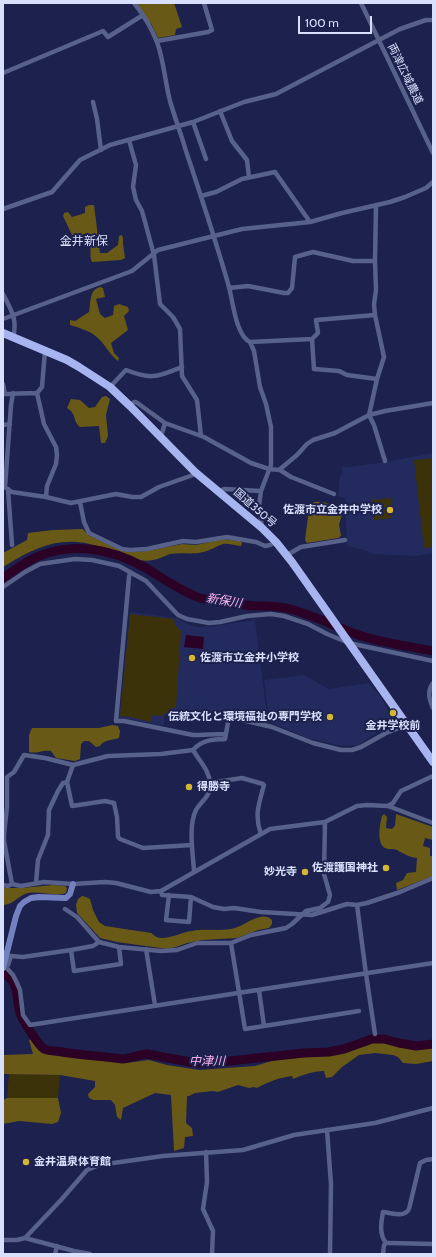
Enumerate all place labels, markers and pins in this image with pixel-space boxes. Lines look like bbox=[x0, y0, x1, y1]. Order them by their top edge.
place label: 佐渡市立金井中学校 bbox=[283, 503, 382, 517]
marker: 佐渡市立金井中学校 bbox=[385, 505, 395, 515]
place label: 佐渡市立金井小学校 bbox=[200, 651, 299, 665]
marker: 佐渡市立金井小学校 bbox=[187, 653, 197, 663]
marker: 金井学校前 bbox=[388, 708, 398, 718]
place label: 伝統文化と環境福祉の専門学校 bbox=[168, 710, 322, 724]
marker: 伝統文化と環境福祉の専門学校 bbox=[325, 712, 335, 722]
place label: 金井学校前 bbox=[366, 719, 420, 733]
place label: 得勝寺 bbox=[197, 780, 230, 794]
marker: 得勝寺 bbox=[184, 782, 194, 792]
place label: 佐渡護国神社 bbox=[312, 861, 378, 875]
marker: 佐渡護国神社 bbox=[381, 863, 391, 873]
place label: 妙光寺 bbox=[264, 865, 297, 879]
marker: 妙光寺 bbox=[300, 867, 310, 877]
place label: 金井温泉体育館 bbox=[34, 1155, 111, 1169]
marker: 金井温泉体育館 bbox=[21, 1157, 31, 1167]

